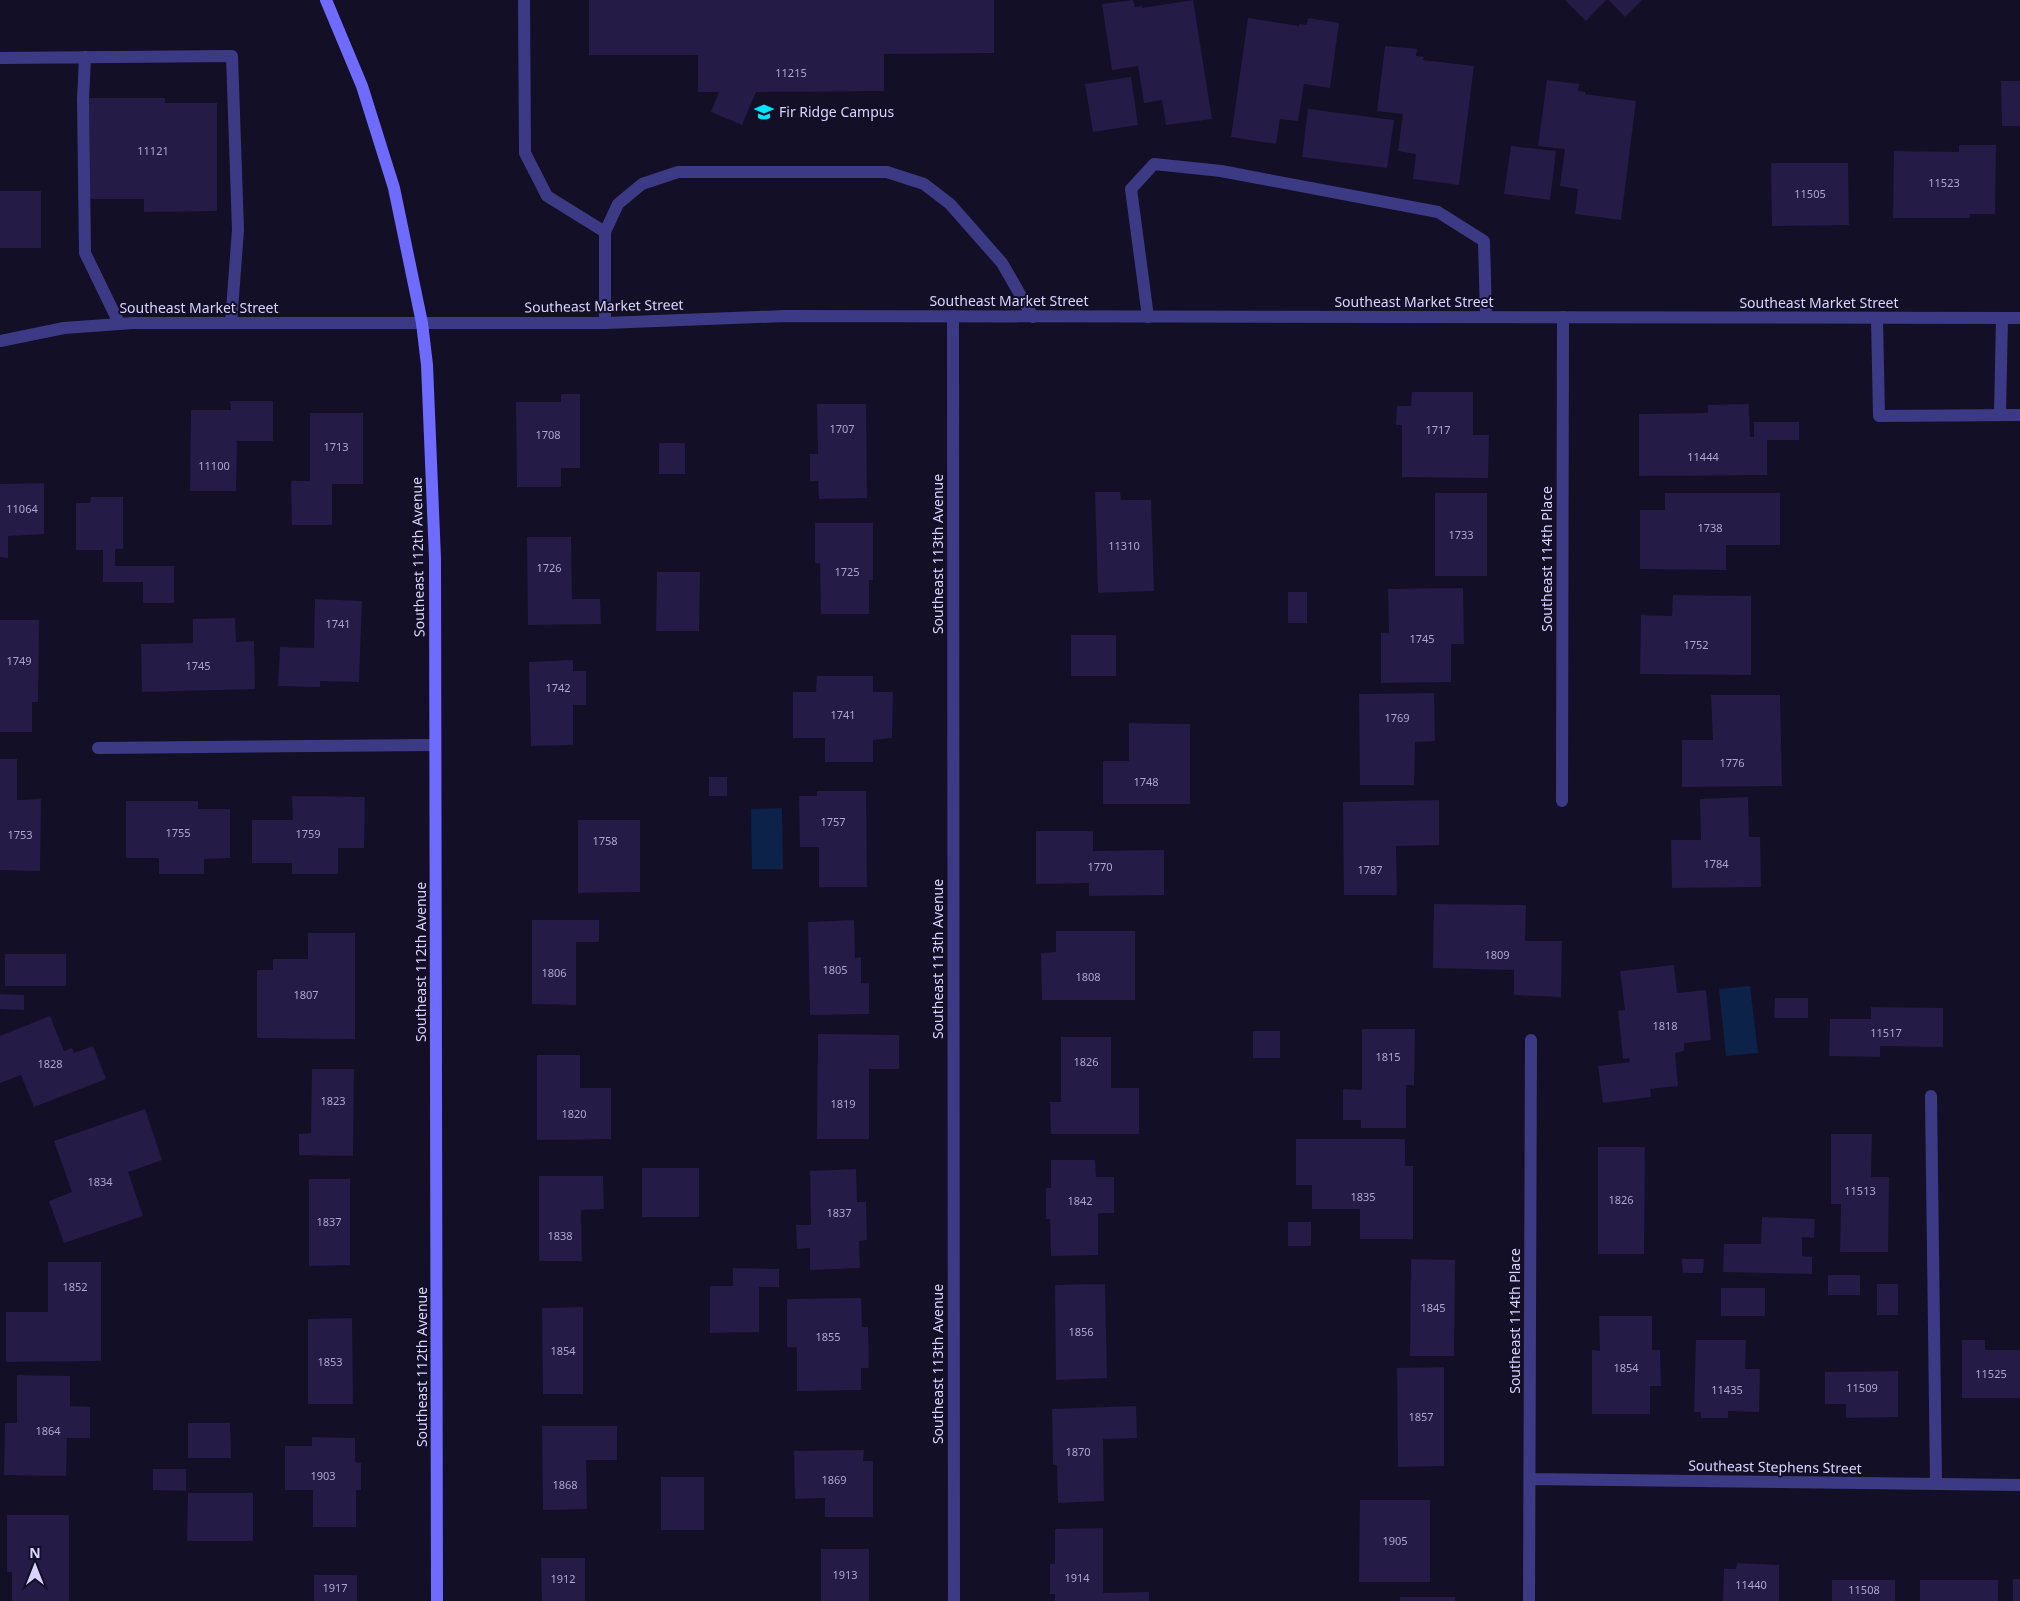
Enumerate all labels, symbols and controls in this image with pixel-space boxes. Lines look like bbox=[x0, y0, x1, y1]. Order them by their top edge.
house number: 11215 bbox=[775, 65, 807, 80]
school or university icon: Fir Ridge Campus bbox=[753, 101, 775, 123]
place label: Fir Ridge Campus bbox=[779, 102, 894, 121]
house number: 11121 bbox=[137, 143, 169, 158]
house number: 11523 bbox=[1928, 175, 1960, 190]
house number: 11505 bbox=[1794, 186, 1826, 201]
street label: Southeast Market Street bbox=[929, 291, 1089, 310]
street label: Southeast Market Street bbox=[1334, 292, 1494, 311]
street label: Southeast Market Street bbox=[1739, 293, 1899, 312]
street label: Southeast Market Street bbox=[524, 295, 684, 316]
street label: Southeast Market Street bbox=[119, 298, 279, 317]
house number: 1707 bbox=[829, 421, 855, 436]
house number: 1717 bbox=[1425, 422, 1451, 437]
house number: 1708 bbox=[535, 427, 561, 442]
house number: 1713 bbox=[323, 439, 349, 454]
house number: 11444 bbox=[1687, 449, 1719, 464]
house number: 11100 bbox=[198, 458, 230, 473]
street label: Southeast 113th Avenue bbox=[928, 474, 947, 634]
street label: Southeast 112th Avenue bbox=[407, 477, 428, 637]
street label: Southeast 114th Place bbox=[1537, 486, 1556, 632]
house number: 11064 bbox=[6, 501, 38, 516]
house number: 1738 bbox=[1697, 520, 1723, 535]
house number: 1733 bbox=[1448, 527, 1474, 542]
house number: 11310 bbox=[1108, 538, 1140, 553]
house number: 1726 bbox=[536, 560, 562, 575]
house number: 1725 bbox=[834, 564, 860, 579]
house number: 1741 bbox=[325, 616, 351, 631]
house number: 1745 bbox=[1409, 631, 1435, 646]
house number: 1752 bbox=[1683, 637, 1709, 652]
house number: 1749 bbox=[6, 653, 32, 668]
house number: 1745 bbox=[185, 658, 211, 673]
house number: 1742 bbox=[545, 680, 571, 695]
house number: 1741 bbox=[830, 707, 856, 722]
house number: 1769 bbox=[1384, 710, 1410, 725]
house number: 1776 bbox=[1719, 755, 1745, 770]
house number: 1748 bbox=[1133, 774, 1159, 789]
house number: 1757 bbox=[820, 814, 846, 829]
house number: 1755 bbox=[165, 825, 191, 840]
house number: 1759 bbox=[295, 826, 321, 841]
house number: 1753 bbox=[7, 827, 33, 842]
house number: 1758 bbox=[592, 833, 618, 848]
house number: 1784 bbox=[1703, 856, 1729, 871]
house number: 1770 bbox=[1087, 859, 1113, 874]
house number: 1787 bbox=[1357, 862, 1383, 877]
street label: Southeast 113th Avenue bbox=[928, 879, 947, 1039]
street label: Southeast 112th Avenue bbox=[411, 882, 430, 1042]
house number: 1809 bbox=[1484, 947, 1510, 962]
house number: 1805 bbox=[822, 962, 848, 977]
house number: 1806 bbox=[541, 965, 567, 980]
house number: 1808 bbox=[1075, 969, 1101, 984]
house number: 1807 bbox=[293, 987, 319, 1002]
house number: 1818 bbox=[1652, 1018, 1678, 1033]
house number: 11517 bbox=[1870, 1025, 1902, 1040]
house number: 1815 bbox=[1375, 1049, 1401, 1064]
house number: 1826 bbox=[1073, 1054, 1099, 1069]
house number: 1828 bbox=[37, 1056, 63, 1071]
house number: 1823 bbox=[320, 1093, 346, 1108]
house number: 1819 bbox=[830, 1096, 856, 1111]
house number: 1820 bbox=[561, 1106, 587, 1121]
house number: 1834 bbox=[87, 1174, 113, 1189]
house number: 11513 bbox=[1844, 1183, 1876, 1198]
house number: 1835 bbox=[1350, 1189, 1376, 1204]
house number: 1826 bbox=[1608, 1192, 1634, 1207]
house number: 1842 bbox=[1067, 1193, 1093, 1208]
house number: 1837 bbox=[826, 1205, 852, 1220]
house number: 1837 bbox=[316, 1214, 342, 1229]
house number: 1838 bbox=[547, 1228, 573, 1243]
street label: Southeast 114th Place bbox=[1505, 1248, 1524, 1394]
house number: 1852 bbox=[62, 1279, 88, 1294]
street label: Southeast 113th Avenue bbox=[928, 1284, 947, 1444]
street label: Southeast 112th Avenue bbox=[412, 1287, 431, 1447]
house number: 1845 bbox=[1420, 1300, 1446, 1315]
house number: 1856 bbox=[1068, 1324, 1094, 1339]
house number: 1855 bbox=[815, 1329, 841, 1344]
house number: 1854 bbox=[550, 1343, 576, 1358]
house number: 1853 bbox=[317, 1354, 343, 1369]
house number: 1854 bbox=[1613, 1360, 1639, 1375]
house number: 11525 bbox=[1975, 1366, 2007, 1381]
house number: 11509 bbox=[1846, 1380, 1878, 1395]
house number: 11435 bbox=[1711, 1382, 1743, 1397]
house number: 1857 bbox=[1408, 1409, 1434, 1424]
house number: 1864 bbox=[35, 1423, 61, 1438]
house number: 1870 bbox=[1065, 1444, 1091, 1459]
street label: Southeast Stephens Street bbox=[1688, 1455, 1862, 1478]
house number: 1903 bbox=[310, 1468, 336, 1483]
house number: 1869 bbox=[821, 1472, 847, 1487]
house number: 1868 bbox=[552, 1477, 578, 1492]
house number: 1905 bbox=[1382, 1533, 1408, 1548]
north arrow bbox=[10, 1541, 60, 1591]
text: N bbox=[29, 1543, 41, 1562]
house number: 1913 bbox=[832, 1567, 858, 1582]
house number: 1914 bbox=[1064, 1570, 1090, 1585]
house number: 1912 bbox=[550, 1571, 576, 1586]
house number: 11440 bbox=[1735, 1577, 1767, 1592]
house number: 1917 bbox=[322, 1580, 348, 1595]
house number: 11508 bbox=[1848, 1582, 1880, 1597]

